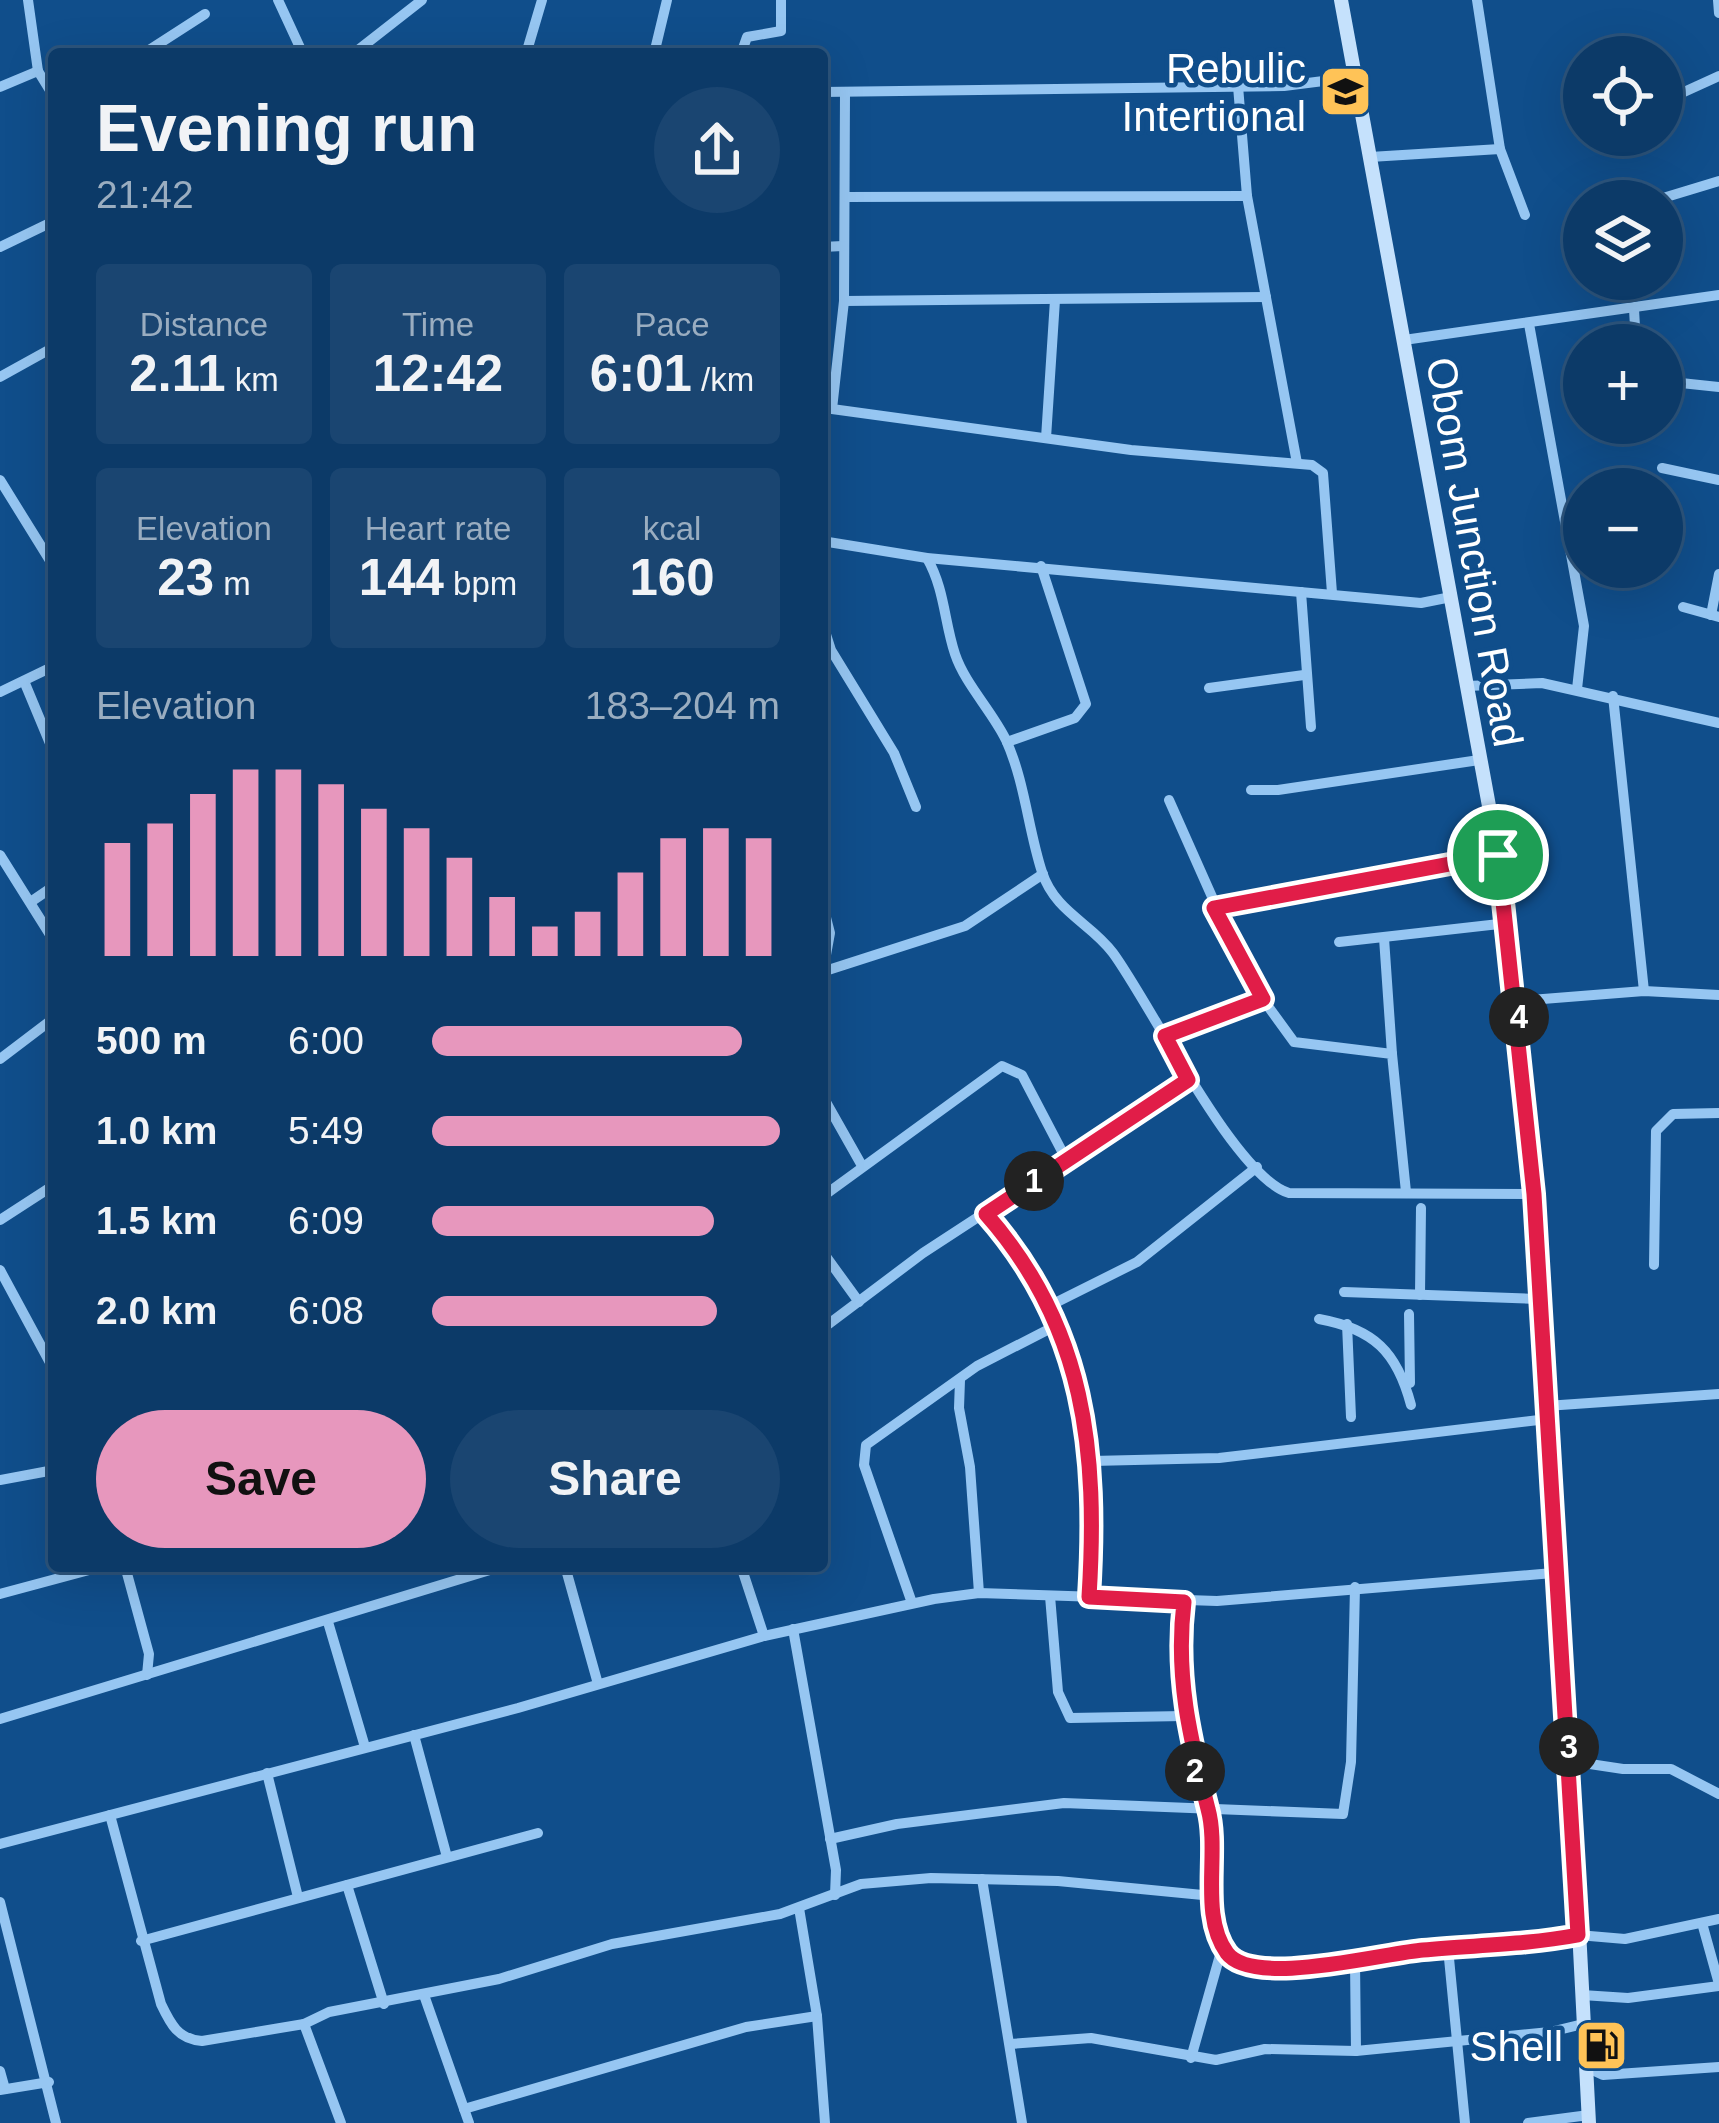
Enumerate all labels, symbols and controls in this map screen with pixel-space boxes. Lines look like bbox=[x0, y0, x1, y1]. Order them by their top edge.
map controls bbox=[1563, 36, 1683, 588]
button: locate bbox=[1563, 36, 1683, 156]
place label: Rebulic Intertional bbox=[1122, 45, 1306, 140]
school or university icon: Rebulic Intertional bbox=[1317, 64, 1373, 120]
button: share bbox=[654, 87, 780, 213]
text: Evening run bbox=[96, 91, 477, 165]
text: 21:42 bbox=[96, 173, 194, 216]
button: layers bbox=[1563, 180, 1683, 300]
text: Distance bbox=[140, 306, 268, 343]
text: Time bbox=[402, 306, 474, 343]
text: Pace bbox=[634, 306, 710, 343]
button: + bbox=[1563, 324, 1683, 444]
text: 2.11 bbox=[129, 345, 226, 402]
text: 12:42 bbox=[373, 345, 503, 402]
text: 6:01 bbox=[590, 345, 692, 402]
street label: Obom Junction Road bbox=[1417, 354, 1532, 750]
text: km bbox=[226, 361, 279, 398]
text: /km bbox=[692, 361, 754, 398]
button: − bbox=[1563, 468, 1683, 588]
text: Elevation bbox=[136, 510, 272, 547]
text: Heart rate bbox=[365, 510, 511, 547]
text: kcal bbox=[643, 510, 701, 547]
text: 23 bbox=[157, 549, 214, 606]
text: 144 bbox=[359, 549, 444, 606]
text: 160 bbox=[629, 549, 715, 606]
text: m bbox=[214, 565, 251, 602]
text: bpm bbox=[444, 565, 517, 602]
text: Elevation bbox=[96, 684, 256, 727]
text: 183–204 m bbox=[585, 684, 780, 727]
pin bbox=[1447, 804, 1549, 906]
icon: arrive bbox=[1465, 822, 1531, 888]
pin: 4 bbox=[1489, 987, 1549, 1047]
text: 4 bbox=[1510, 998, 1528, 1035]
text: 500 m bbox=[96, 1019, 207, 1062]
text: 6:00 bbox=[288, 1019, 364, 1062]
text: 1.0 km bbox=[96, 1109, 217, 1152]
text: 5:49 bbox=[288, 1109, 364, 1152]
pin: 1 bbox=[1004, 1151, 1064, 1211]
text: 1 bbox=[1025, 1162, 1043, 1199]
text: 1.5 km bbox=[96, 1199, 217, 1242]
text: 6:09 bbox=[288, 1199, 364, 1242]
text: 2.0 km bbox=[96, 1289, 217, 1332]
text: 6:08 bbox=[288, 1289, 364, 1332]
button: Save bbox=[96, 1410, 426, 1548]
button: Share bbox=[450, 1410, 780, 1548]
pin: 3 bbox=[1539, 1717, 1599, 1777]
text: 3 bbox=[1560, 1728, 1578, 1765]
pin: 2 bbox=[1165, 1741, 1225, 1801]
text: 2 bbox=[1186, 1752, 1204, 1789]
fuel station icon: Shell bbox=[1574, 2018, 1630, 2074]
place label: Shell bbox=[1470, 2023, 1563, 2070]

